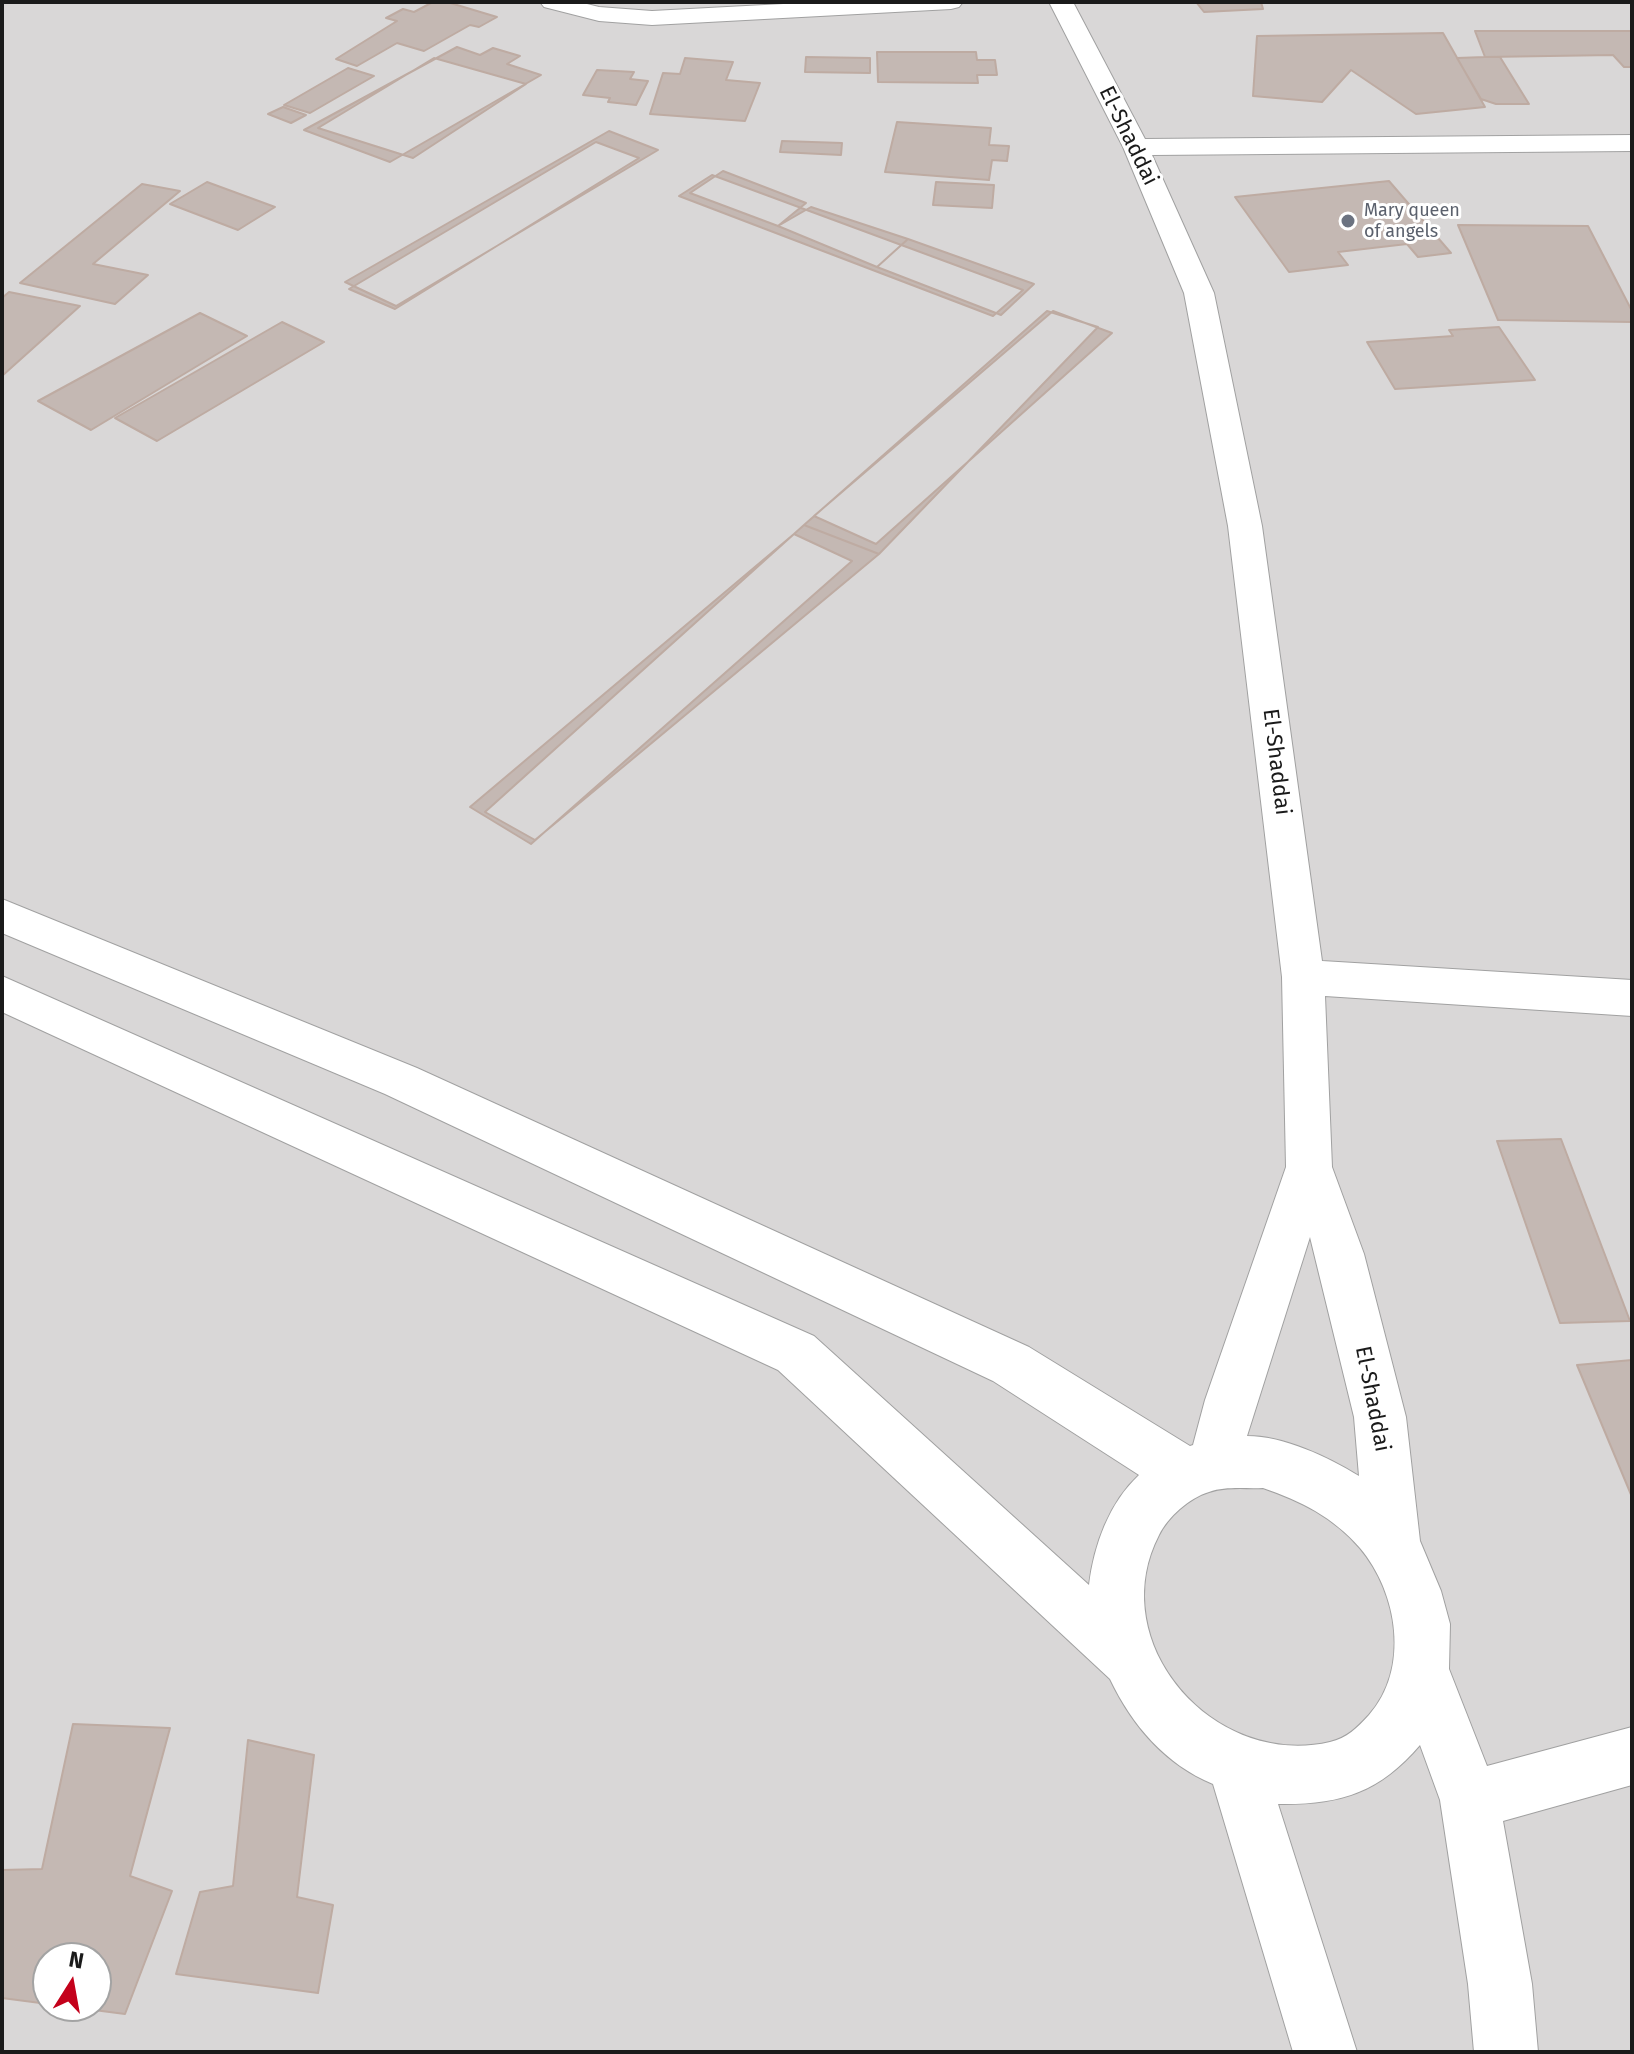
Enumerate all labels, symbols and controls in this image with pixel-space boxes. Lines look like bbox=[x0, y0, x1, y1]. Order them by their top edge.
street label: El-Shaddai bbox=[1093, 82, 1163, 190]
place label: Mary queen of angels bbox=[1364, 200, 1460, 242]
marker: Mary queen of angels bbox=[1339, 212, 1357, 230]
street label: El-Shaddai bbox=[1256, 707, 1296, 817]
street label: El-Shaddai bbox=[1349, 1344, 1395, 1454]
north arrow bbox=[32, 1942, 112, 2022]
text: N bbox=[67, 1945, 86, 1975]

